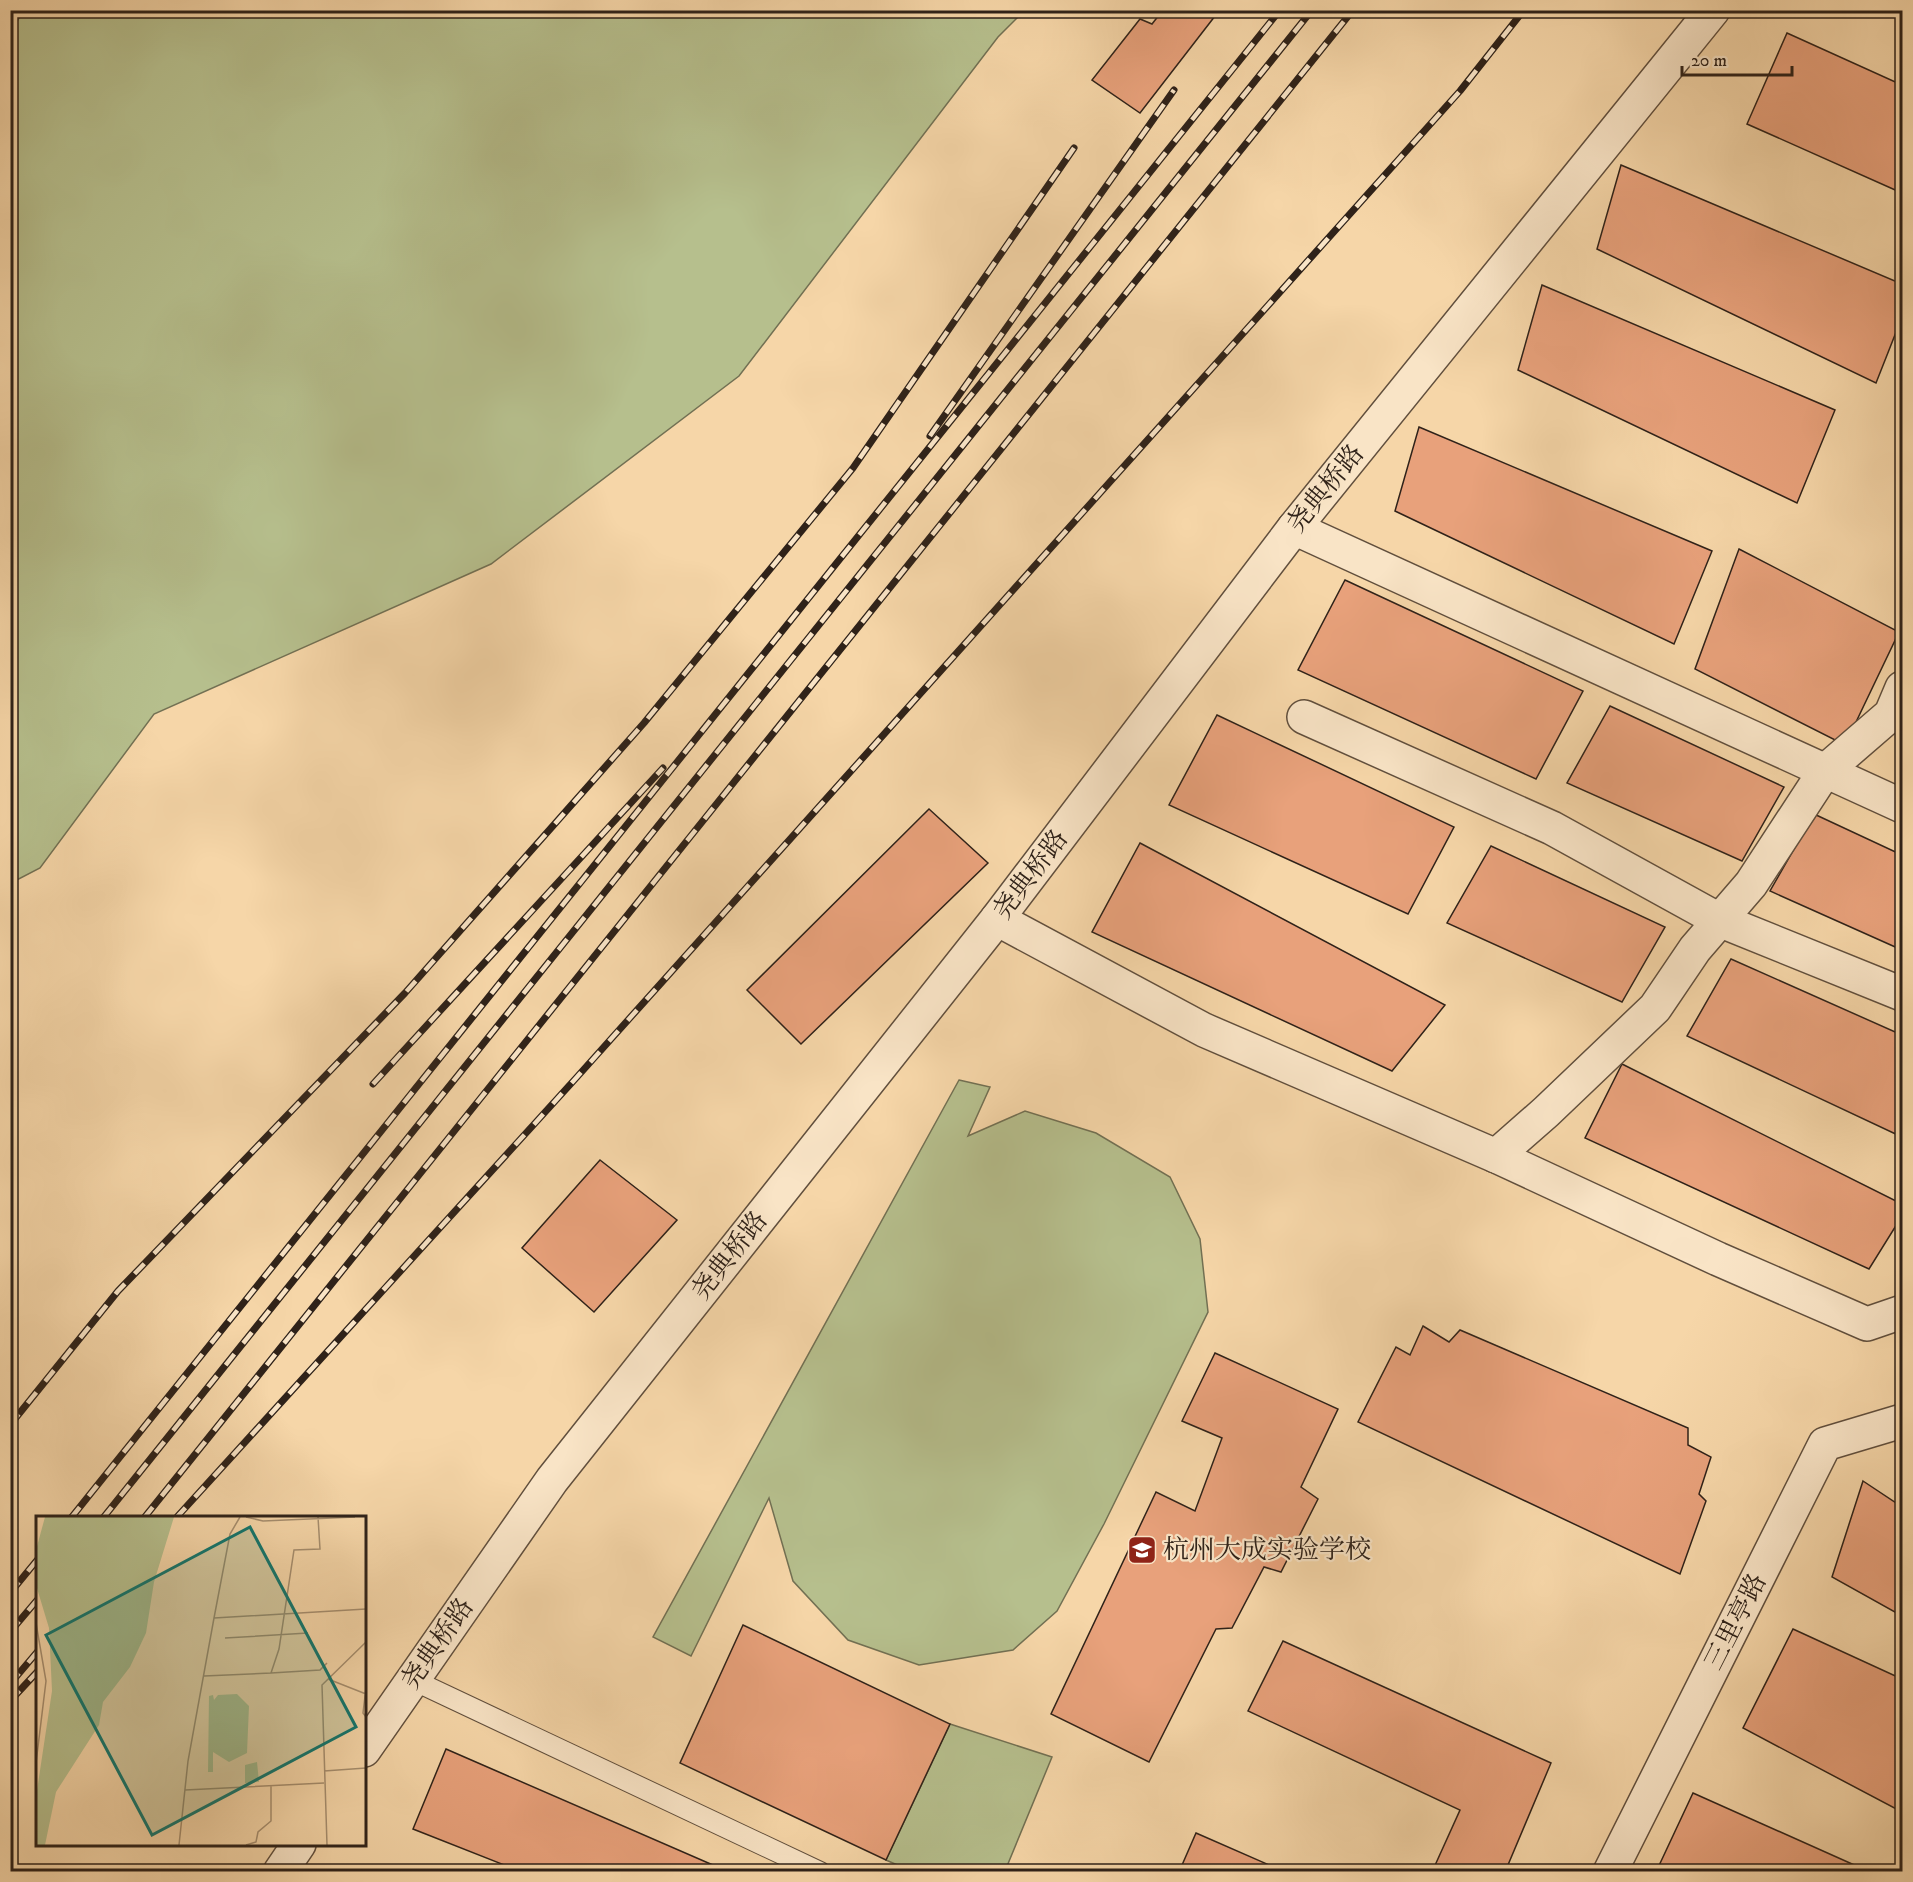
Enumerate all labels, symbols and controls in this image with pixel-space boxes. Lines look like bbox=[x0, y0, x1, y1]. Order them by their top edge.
scale bar bbox=[1682, 39, 1792, 77]
text: 20 m bbox=[1691, 50, 1727, 72]
street label: 尧典桥路 bbox=[1280, 438, 1372, 540]
street label: 尧典桥路 bbox=[987, 824, 1075, 926]
street label: 尧典桥路 bbox=[685, 1205, 775, 1307]
inset map bbox=[36, 1516, 366, 1846]
school or university icon: 杭州大成实验学校 bbox=[1126, 1534, 1158, 1566]
place label: 杭州大成实验学校 bbox=[1163, 1534, 1371, 1567]
street label: 三里亭路 bbox=[1698, 1568, 1774, 1676]
street label: 尧典桥路 bbox=[395, 1592, 481, 1696]

